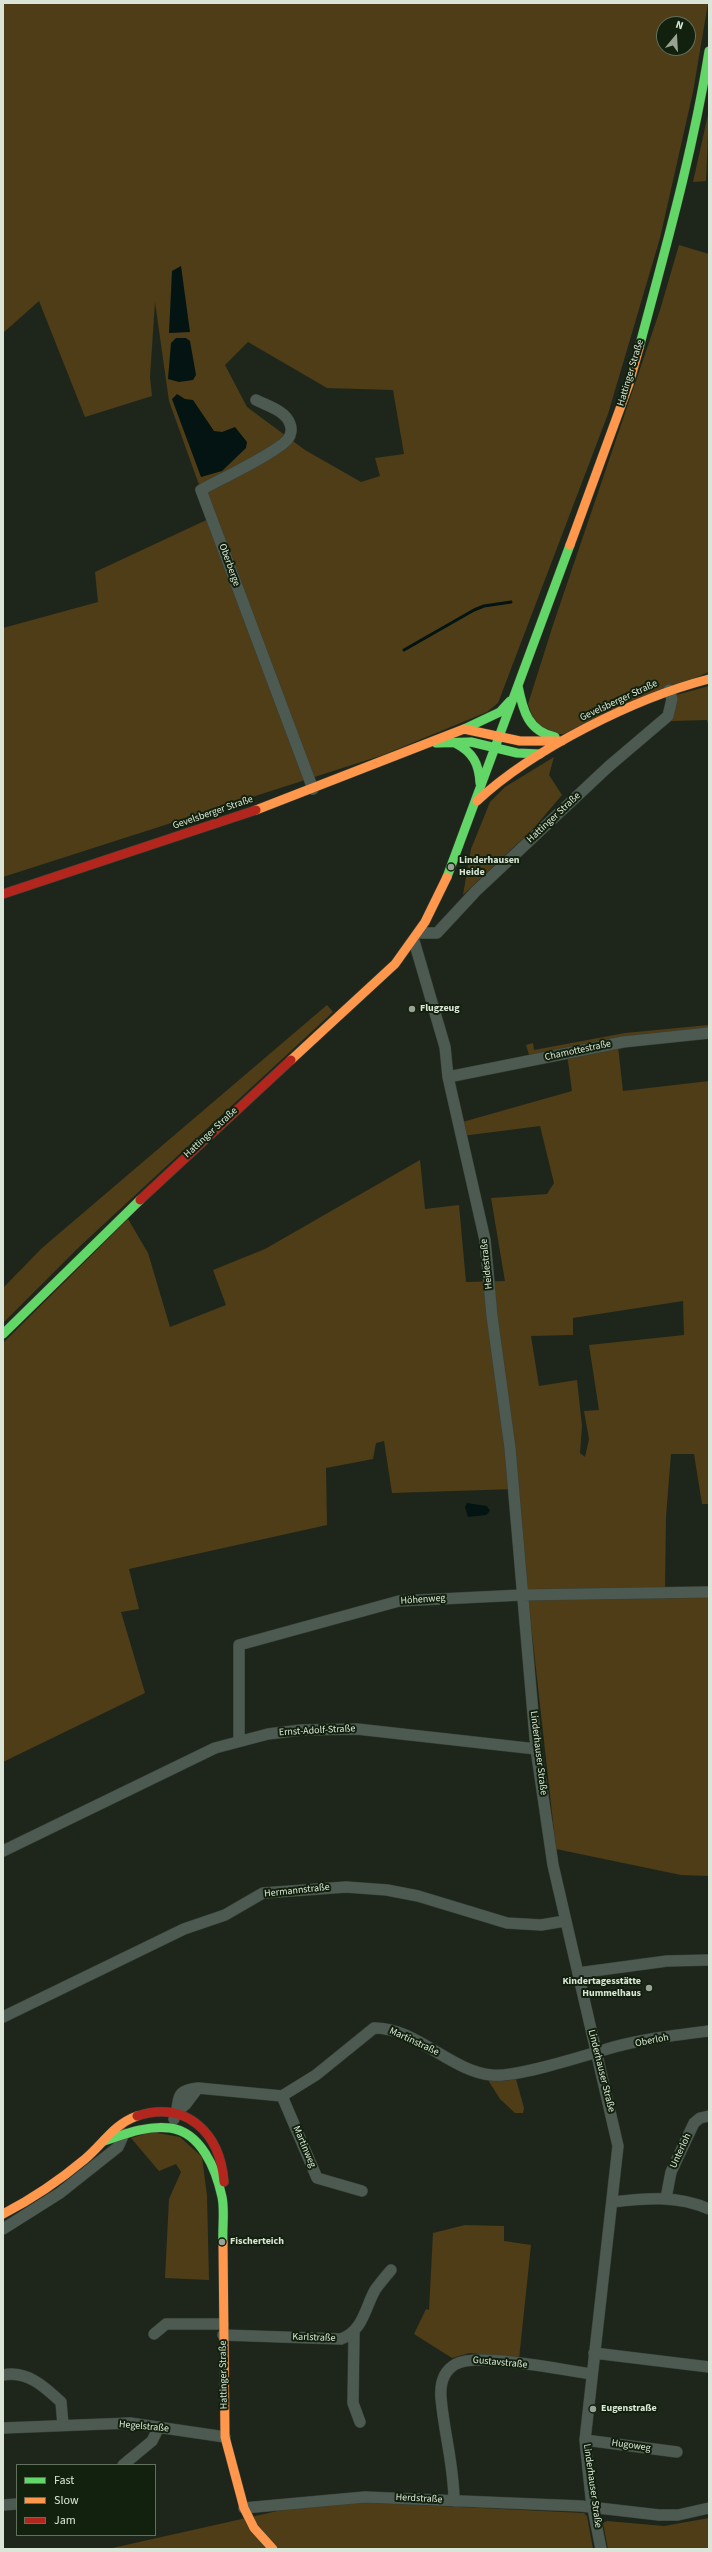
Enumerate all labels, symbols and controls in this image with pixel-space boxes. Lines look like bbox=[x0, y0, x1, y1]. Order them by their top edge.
north arrow bbox=[656, 16, 696, 56]
text: N bbox=[674, 17, 685, 33]
street label: Hattinger Straße bbox=[615, 338, 647, 408]
street label: Oberberge bbox=[216, 542, 242, 588]
street label: Gevelsberger Straße bbox=[578, 678, 660, 724]
street label: Hattinger Straße bbox=[525, 790, 583, 846]
street label: Gevelsberger Straße bbox=[171, 794, 255, 832]
place label: Linderhausen Heide bbox=[459, 855, 520, 878]
marker: Linderhausen Heide bbox=[446, 862, 456, 872]
place label: Flugzeug bbox=[420, 1003, 460, 1015]
marker: Flugzeug bbox=[407, 1004, 417, 1014]
street label: Chamottestraße bbox=[544, 1038, 612, 1064]
street label: Hattinger Straße bbox=[182, 1105, 240, 1161]
street label: Heidestraße bbox=[478, 1238, 496, 1290]
street label: Höhenweg bbox=[400, 1592, 446, 1608]
street label: Linderhauser Straße bbox=[527, 1710, 549, 1796]
street label: Ernst-Adolf-Straße bbox=[278, 1723, 356, 1739]
street label: Hermannstraße bbox=[264, 1882, 330, 1900]
place label: Kindertagesstätte Hummelhaus bbox=[562, 1976, 641, 2000]
marker: Kindertagesstätte Hummelhaus bbox=[644, 1983, 654, 1993]
street label: Martinstraße bbox=[387, 2025, 441, 2059]
street label: Linderhauser Straße bbox=[585, 2028, 617, 2114]
street label: Oberloh bbox=[634, 2032, 670, 2050]
street label: Martinweg bbox=[290, 2124, 318, 2170]
street label: Unterloh bbox=[668, 2132, 694, 2170]
place label: Fischerteich bbox=[230, 2236, 284, 2248]
marker: Fischerteich bbox=[217, 2237, 227, 2247]
street label: Karlstraße bbox=[292, 2331, 336, 2345]
street label: Hattinger Straße bbox=[217, 2341, 231, 2409]
street label: Gustavstraße bbox=[472, 2355, 528, 2371]
place label: Eugenstraße bbox=[601, 2403, 657, 2415]
marker: Eugenstraße bbox=[588, 2404, 598, 2414]
street label: Hegelstraße bbox=[118, 2419, 170, 2435]
street label: Hugoweg bbox=[611, 2437, 651, 2455]
street label: Linderhauser Straße bbox=[580, 2443, 604, 2529]
legend bbox=[16, 2464, 156, 2536]
text: Fast bbox=[54, 2472, 74, 2489]
text: Slow bbox=[54, 2492, 79, 2509]
street label: Herdstraße bbox=[395, 2492, 443, 2506]
text: Jam bbox=[54, 2512, 76, 2529]

